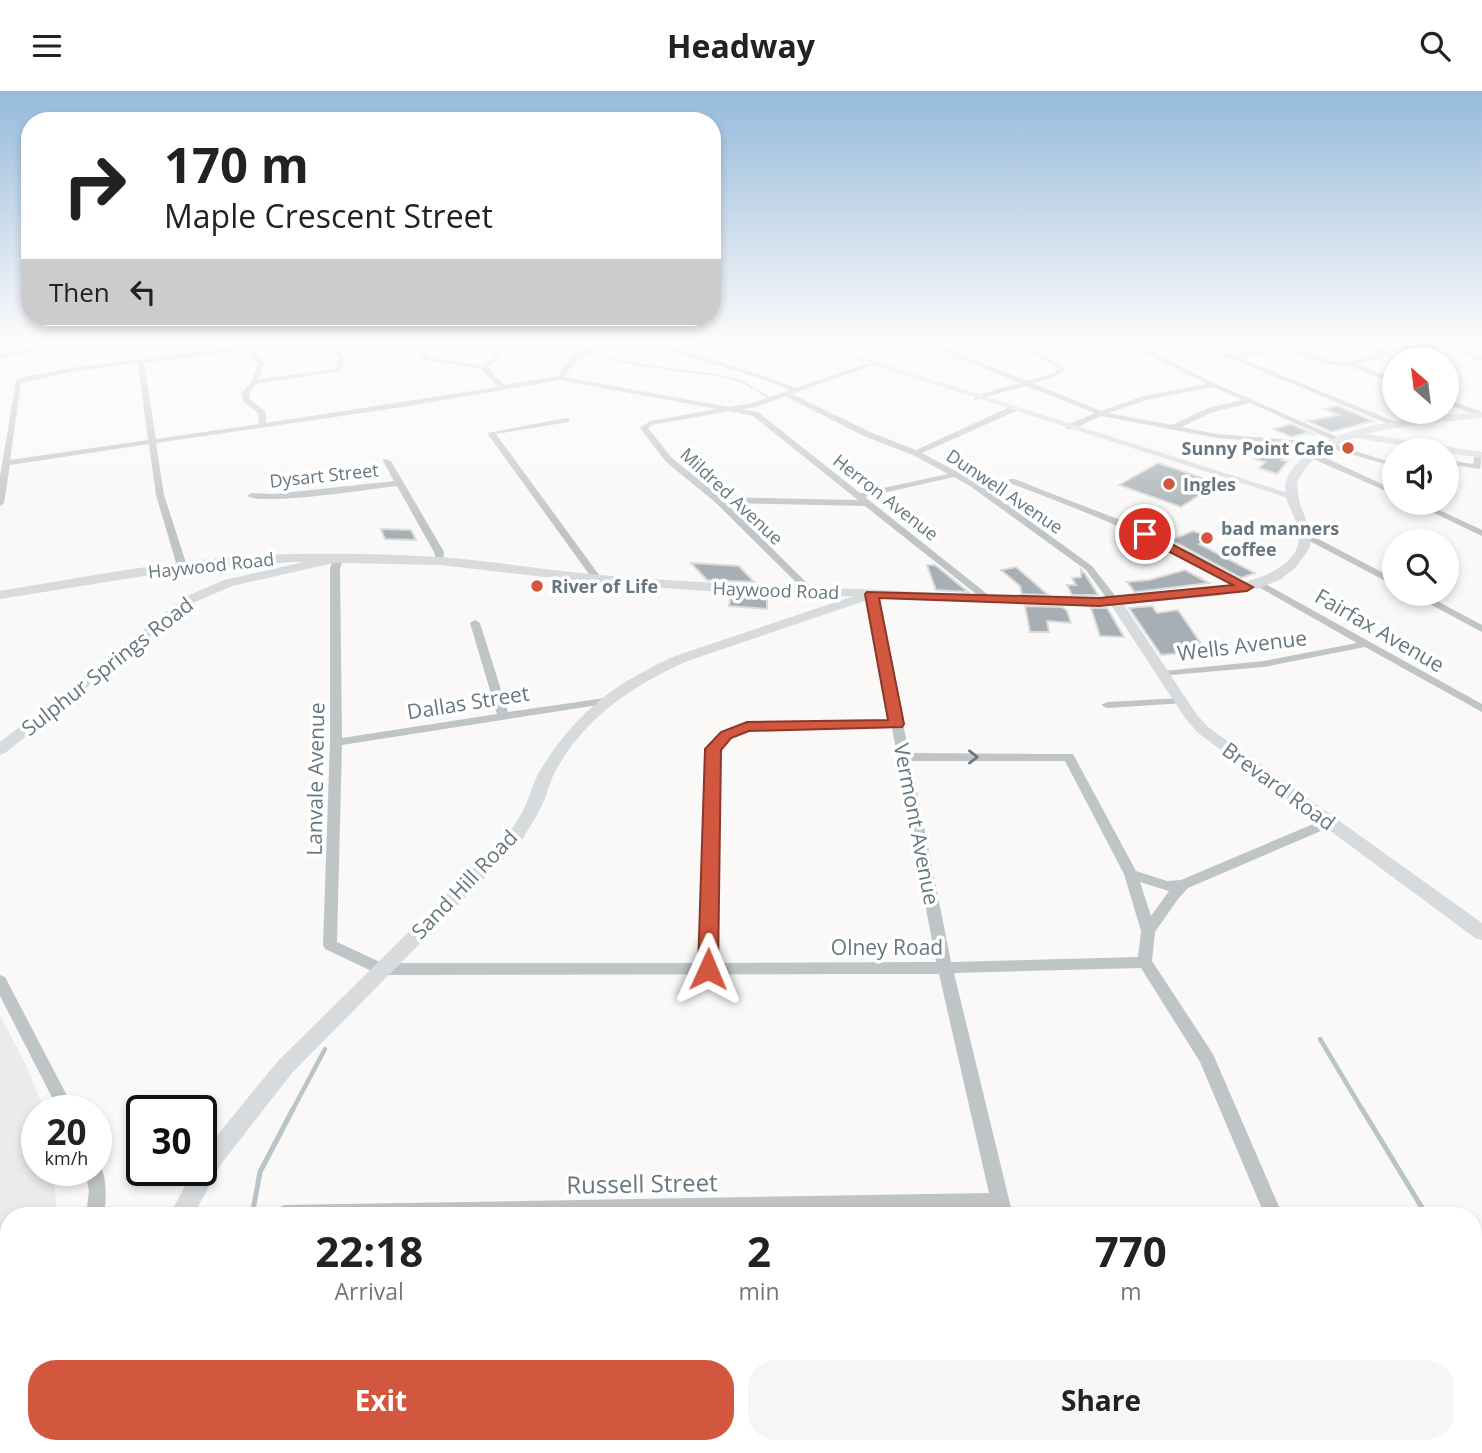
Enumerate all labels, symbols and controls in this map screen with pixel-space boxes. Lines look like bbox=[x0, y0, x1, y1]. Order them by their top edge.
text: Headway bbox=[667, 24, 815, 67]
icon: menu bbox=[28, 27, 66, 65]
icon: search bbox=[1416, 27, 1454, 65]
text: 170 m bbox=[164, 131, 309, 197]
icon: right bbox=[49, 140, 140, 231]
text: Maple Crescent Street bbox=[164, 194, 493, 237]
icon: left bbox=[124, 273, 162, 311]
text: Then bbox=[49, 274, 110, 310]
north arrow bbox=[1382, 347, 1460, 423]
map controls bbox=[1382, 347, 1459, 606]
place label: Sunny Point Cafe bbox=[1181, 436, 1334, 460]
button: sound bbox=[1382, 438, 1459, 515]
marker: Sunny Point Cafe bbox=[1340, 440, 1356, 456]
street label: Mildred Avenue bbox=[676, 442, 788, 550]
street label: Dunwell Avenue bbox=[942, 443, 1068, 539]
street label: Herron Avenue bbox=[828, 448, 944, 546]
street label: Dysart Street bbox=[268, 457, 380, 493]
place label: Ingles bbox=[1183, 472, 1236, 496]
marker: Ingles bbox=[1161, 476, 1177, 492]
pin bbox=[1115, 504, 1175, 564]
icon: arrive bbox=[1126, 515, 1164, 553]
place label: bad manners coffee bbox=[1221, 516, 1339, 561]
button: search bbox=[1382, 529, 1459, 606]
marker: bad manners coffee bbox=[1199, 530, 1215, 546]
street label: Haywood Road bbox=[147, 546, 275, 584]
place label: River of Life bbox=[551, 574, 658, 598]
street label: Haywood Road bbox=[712, 576, 840, 604]
marker: River of Life bbox=[529, 578, 545, 594]
street label: Fairfax Avenue bbox=[1310, 582, 1450, 678]
street label: Sulphur Springs Road bbox=[15, 590, 199, 742]
street label: Wells Avenue bbox=[1176, 623, 1308, 667]
street label: Dallas Street bbox=[405, 679, 531, 725]
street label: Lanvale Avenue bbox=[300, 702, 330, 856]
street label: Brevard Road bbox=[1217, 736, 1341, 836]
street label: Vermont Avenue bbox=[888, 741, 946, 907]
one-way arrow bbox=[968, 749, 979, 765]
street label: Sand Hill Road bbox=[405, 823, 523, 945]
position arrow bbox=[671, 932, 745, 1006]
street label: Olney Road bbox=[831, 933, 943, 961]
speed limit sign: 30 bbox=[126, 1095, 217, 1186]
text: 20 bbox=[46, 1108, 87, 1155]
text: km/h bbox=[45, 1146, 88, 1170]
street label: Russell Street bbox=[566, 1165, 718, 1201]
text: 22:18 bbox=[315, 1222, 423, 1279]
text: 2 bbox=[747, 1222, 771, 1279]
text: 770 bbox=[1095, 1222, 1167, 1279]
text: Arrival bbox=[335, 1275, 404, 1307]
text: min bbox=[738, 1275, 780, 1307]
text: m bbox=[1120, 1275, 1141, 1307]
button: Exit bbox=[28, 1360, 734, 1440]
button: Share bbox=[748, 1360, 1454, 1440]

